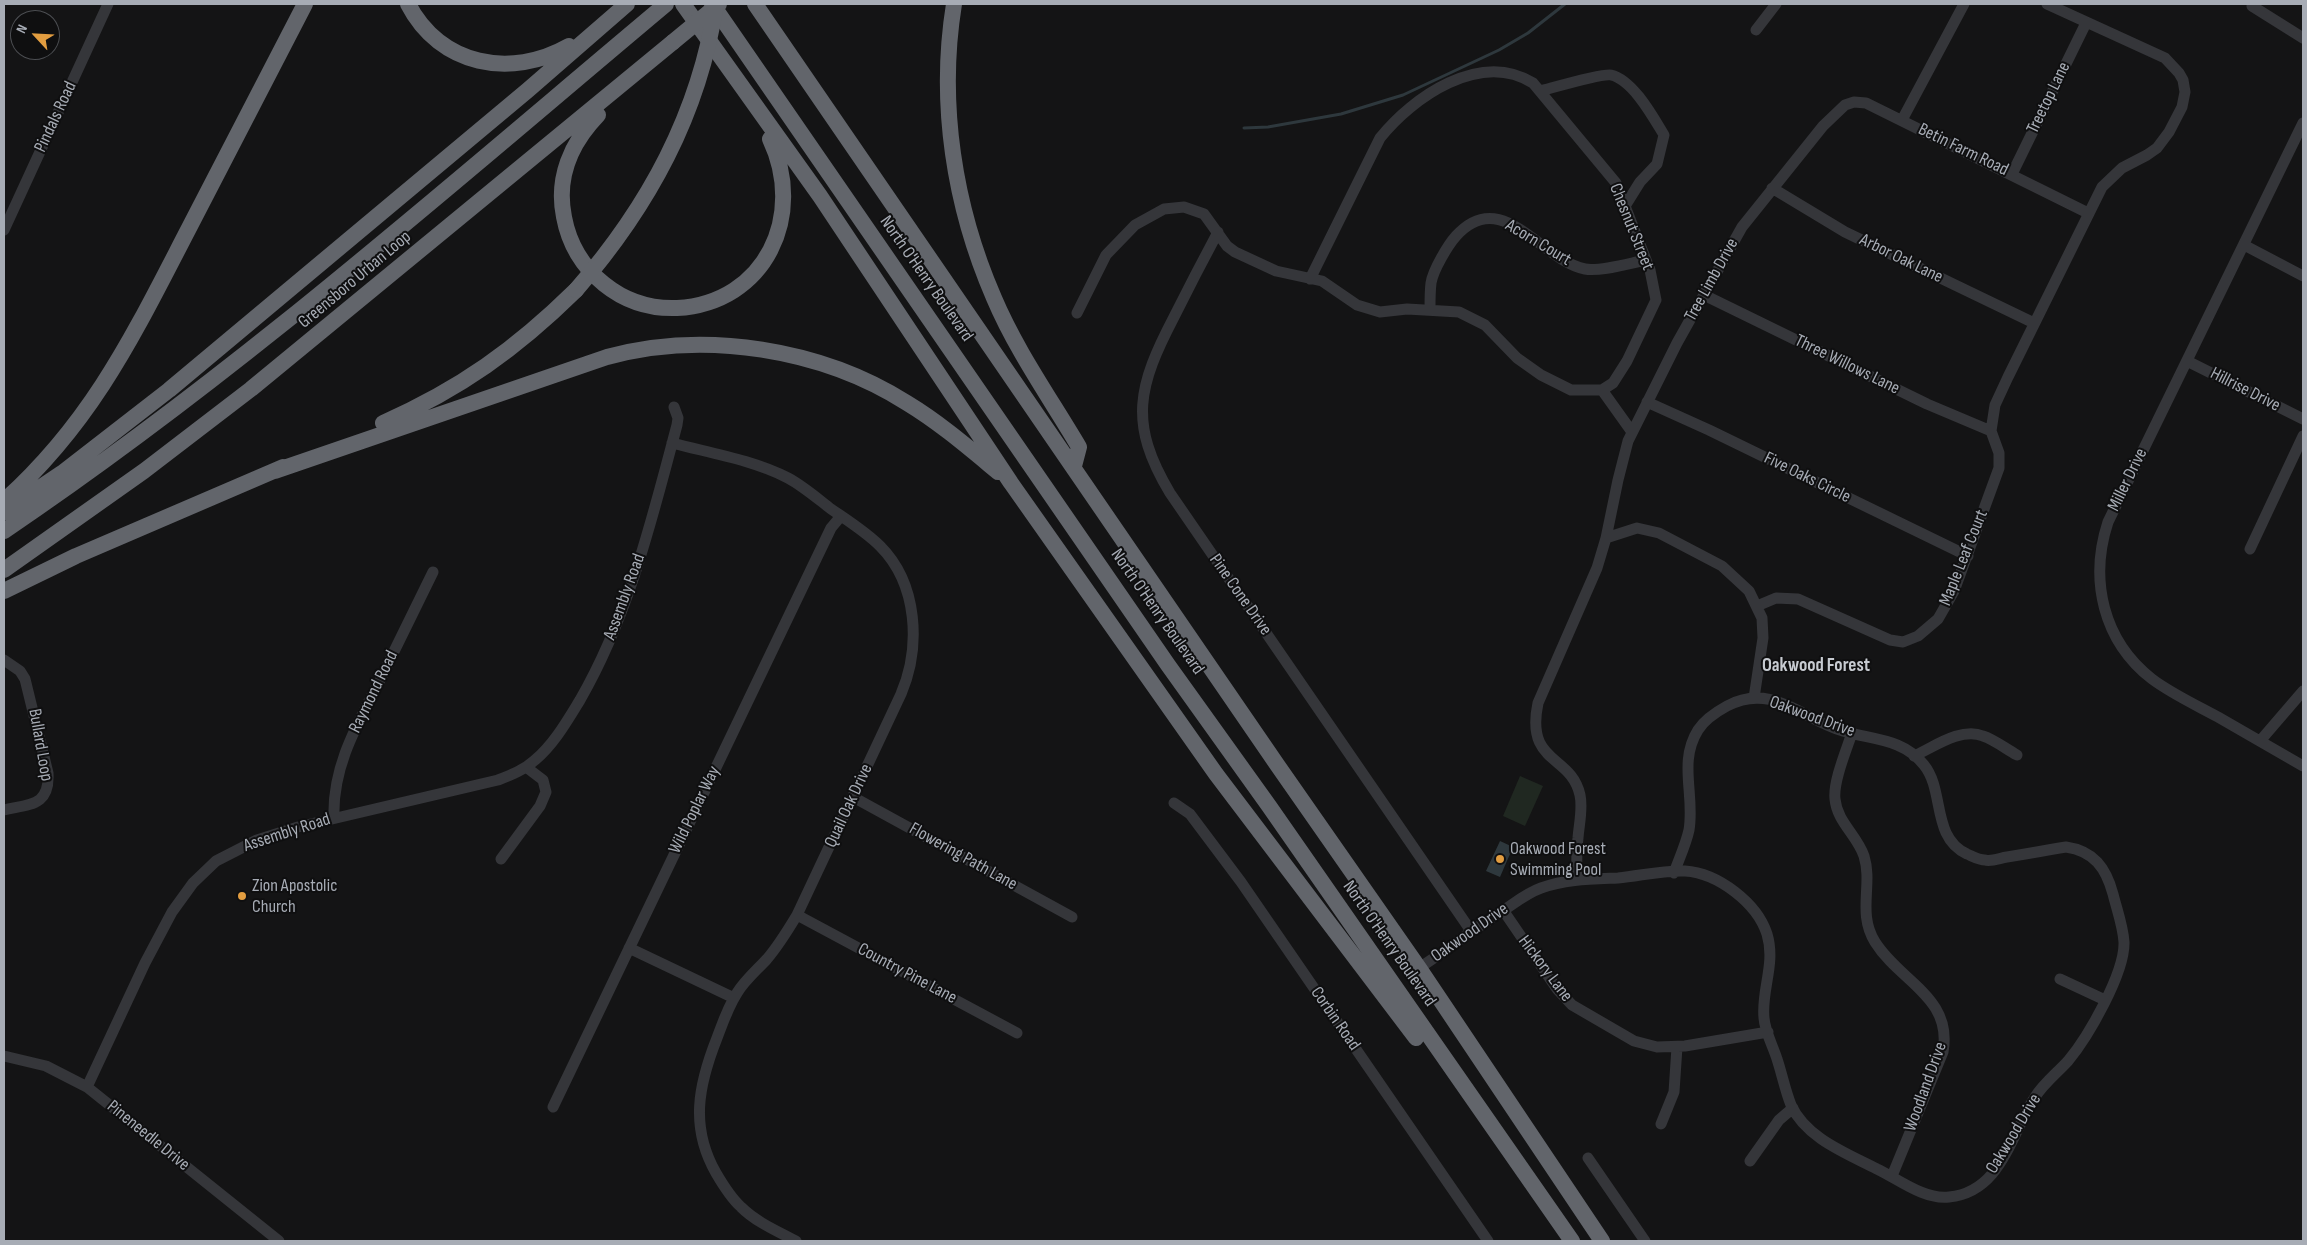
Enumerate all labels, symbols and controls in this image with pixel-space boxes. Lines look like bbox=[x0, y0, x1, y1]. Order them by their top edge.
north arrow bbox=[10, 10, 60, 60]
text: N bbox=[13, 22, 31, 36]
street label: Treetop Lane bbox=[2022, 59, 2076, 137]
street label: Pindals Road bbox=[30, 78, 82, 156]
street label: Betin Farm Road bbox=[1914, 119, 2012, 181]
street label: Chesnut Street bbox=[1604, 180, 1658, 274]
street label: North O'Henry Boulevard bbox=[875, 212, 977, 346]
street label: Acorn Court bbox=[1501, 215, 1575, 271]
street label: Greensboro Urban Loop bbox=[294, 227, 416, 333]
street label: Arbor Oak Lane bbox=[1856, 230, 1946, 288]
street label: Tree Limb Drive bbox=[1680, 235, 1744, 325]
street label: Three Willows Lane bbox=[1791, 330, 1903, 400]
street label: Hillrise Drive bbox=[2206, 363, 2284, 417]
street label: Miller Drive bbox=[2104, 445, 2152, 515]
street label: Five Oaks Circle bbox=[1760, 448, 1854, 508]
street label: Maple Leaf Court bbox=[1935, 507, 1993, 609]
street label: North O'Henry Boulevard bbox=[1106, 545, 1208, 679]
street label: Pine Cone Drive bbox=[1204, 550, 1276, 640]
street label: Assembly Road bbox=[599, 551, 651, 643]
street label: Raymond Road bbox=[345, 647, 403, 737]
district label: Oakwood Forest bbox=[1762, 655, 1870, 677]
street label: Oakwood Drive bbox=[1766, 692, 1858, 742]
street label: Bullard Loop bbox=[23, 707, 57, 783]
street label: Quail Oak Drive bbox=[820, 761, 878, 851]
street label: Wild Poplar Way bbox=[665, 763, 725, 857]
street label: Assembly Road bbox=[241, 809, 333, 857]
street label: Flowering Path Lane bbox=[905, 818, 1021, 896]
place label: Oakwood Forest Swimming Pool bbox=[1510, 838, 1606, 881]
marker: Oakwood Forest Swimming Pool bbox=[1494, 853, 1506, 865]
place label: Zion Apostolic Church bbox=[252, 875, 337, 918]
street label: North O'Henry Boulevard bbox=[1338, 877, 1440, 1011]
marker: Zion Apostolic Church bbox=[236, 890, 248, 902]
street label: Oakwood Drive bbox=[1427, 899, 1513, 967]
street label: Hickory Lane bbox=[1513, 932, 1577, 1006]
street label: Country Pine Lane bbox=[854, 939, 960, 1009]
street label: Corbin Road bbox=[1305, 983, 1365, 1055]
street label: Woodland Drive bbox=[1900, 1039, 1952, 1135]
street label: Oakwood Drive bbox=[1982, 1090, 2046, 1178]
street label: Pineneedle Drive bbox=[102, 1096, 194, 1176]

